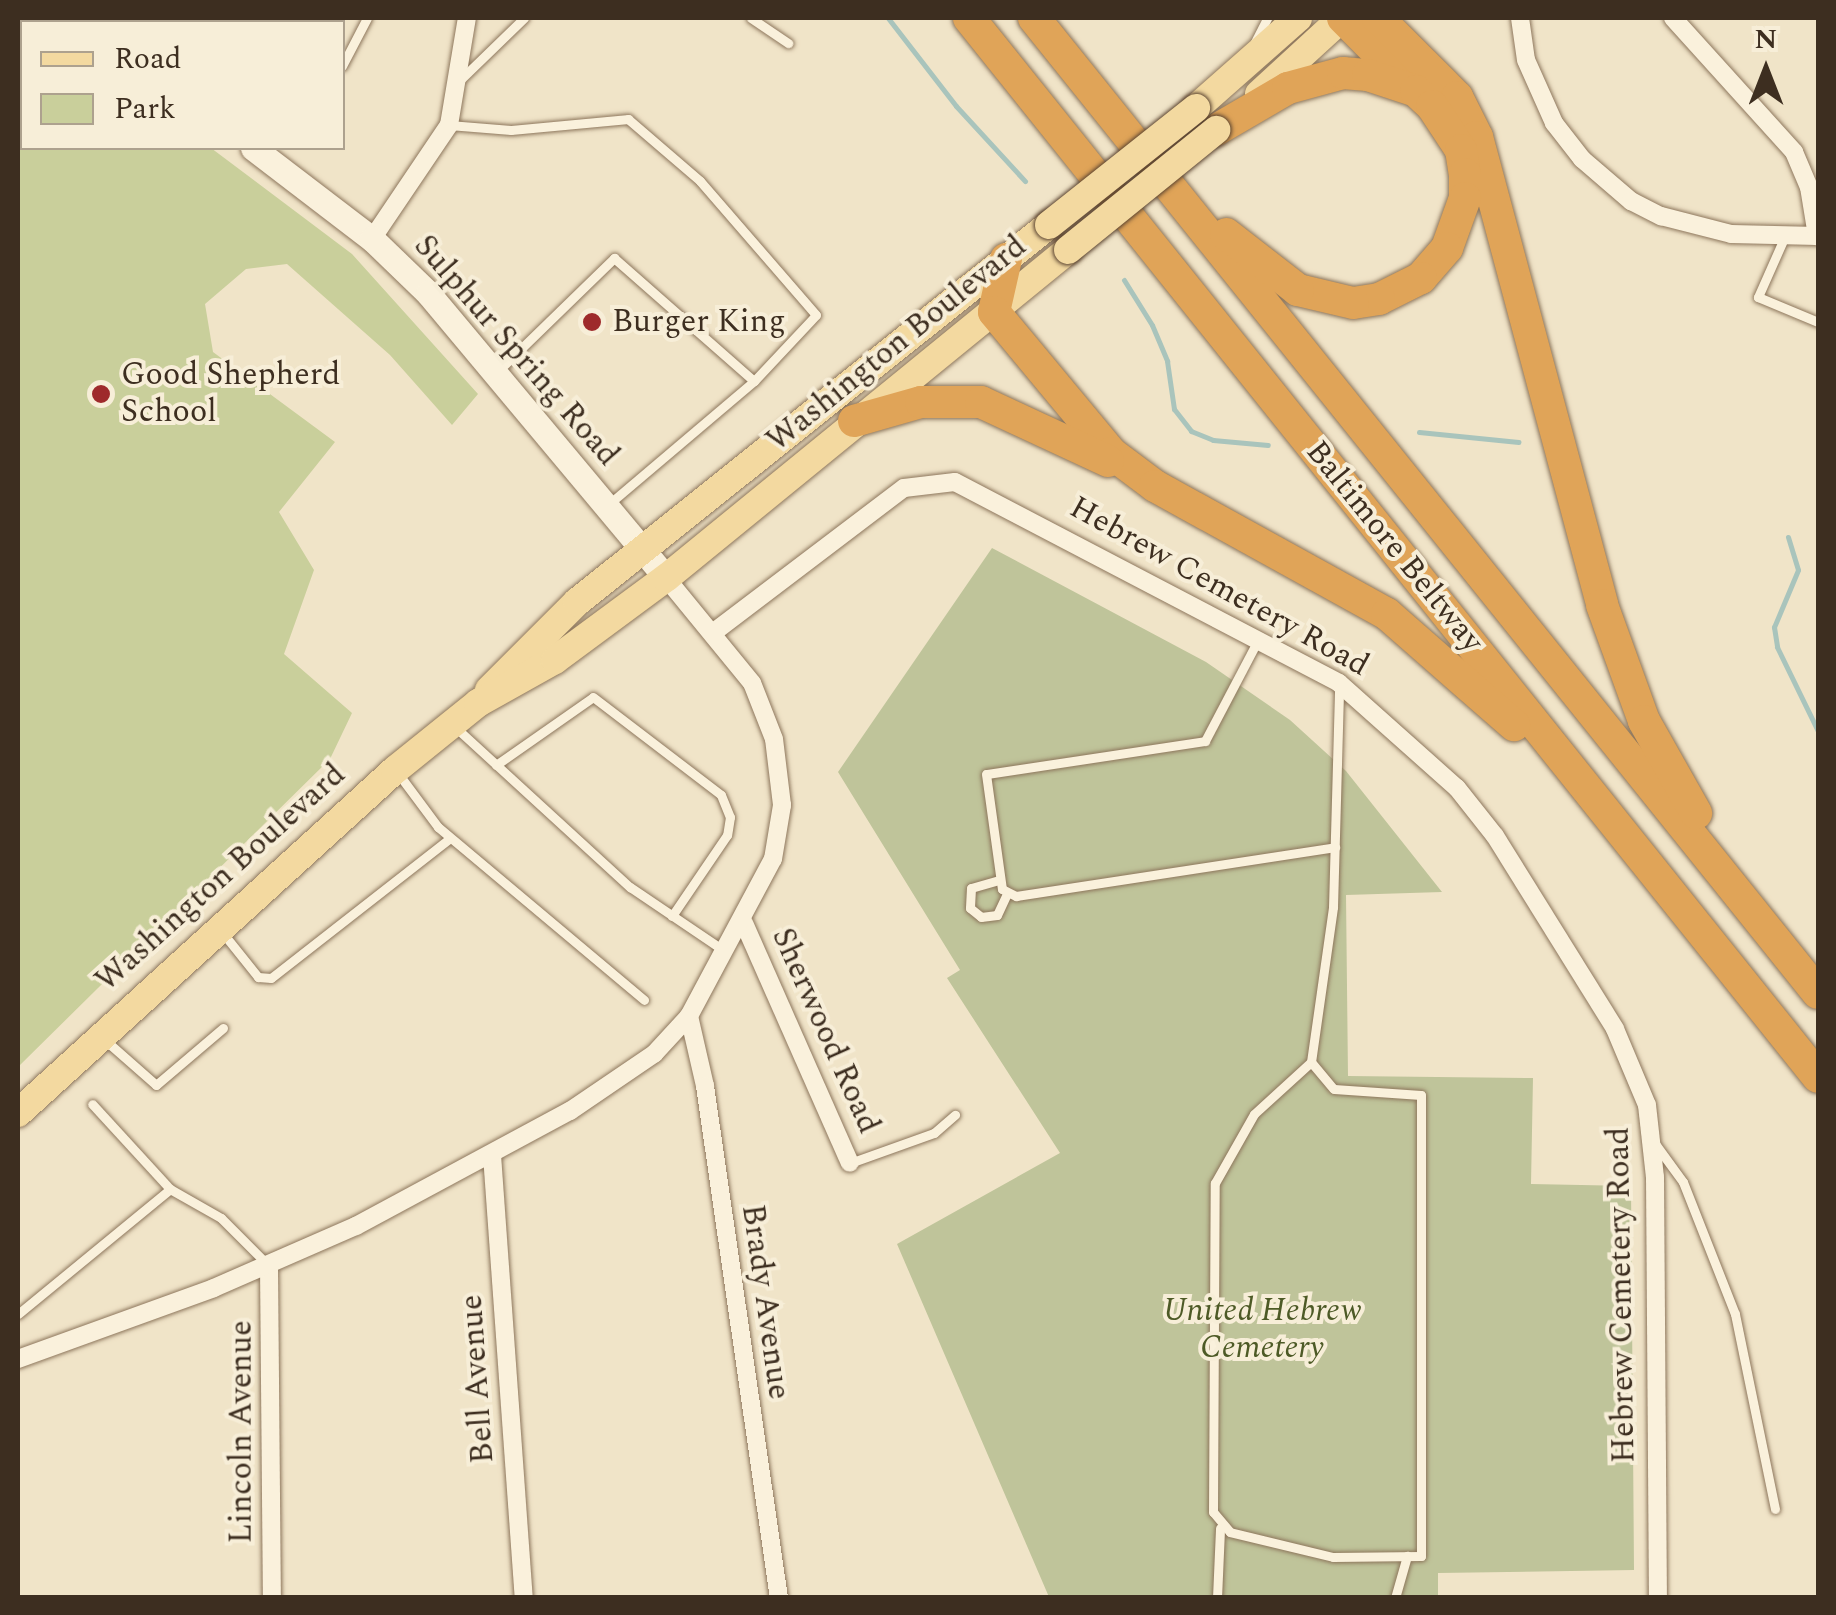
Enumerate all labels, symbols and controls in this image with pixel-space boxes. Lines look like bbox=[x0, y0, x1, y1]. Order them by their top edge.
text: N bbox=[1755, 18, 1777, 61]
legend bbox=[20, 20, 345, 150]
north arrow bbox=[1716, 20, 1816, 120]
text: Road bbox=[114, 36, 182, 82]
text: Park bbox=[114, 86, 176, 132]
street label: Washington Boulevard bbox=[759, 227, 1035, 461]
street label: Sulphur Spring Road bbox=[405, 228, 627, 474]
place label: Burger King bbox=[612, 303, 786, 341]
marker: Burger King bbox=[581, 311, 603, 333]
place label: Good Shepherd School bbox=[121, 357, 340, 432]
marker: Good Shepherd School bbox=[90, 383, 112, 405]
street label: Baltimore Beltway bbox=[1297, 434, 1491, 660]
street label: Hebrew Cemetery Road bbox=[1063, 489, 1375, 685]
street label: Washington Boulevard bbox=[88, 756, 354, 1000]
street label: Sherwood Road bbox=[763, 922, 887, 1140]
street label: Hebrew Cemetery Road bbox=[1600, 1127, 1644, 1463]
street label: Brady Avenue bbox=[732, 1202, 798, 1402]
street label: Bell Avenue bbox=[453, 1293, 503, 1465]
park label: United Hebrew Cemetery bbox=[1163, 1293, 1361, 1368]
street label: Lincoln Avenue bbox=[223, 1320, 261, 1544]

